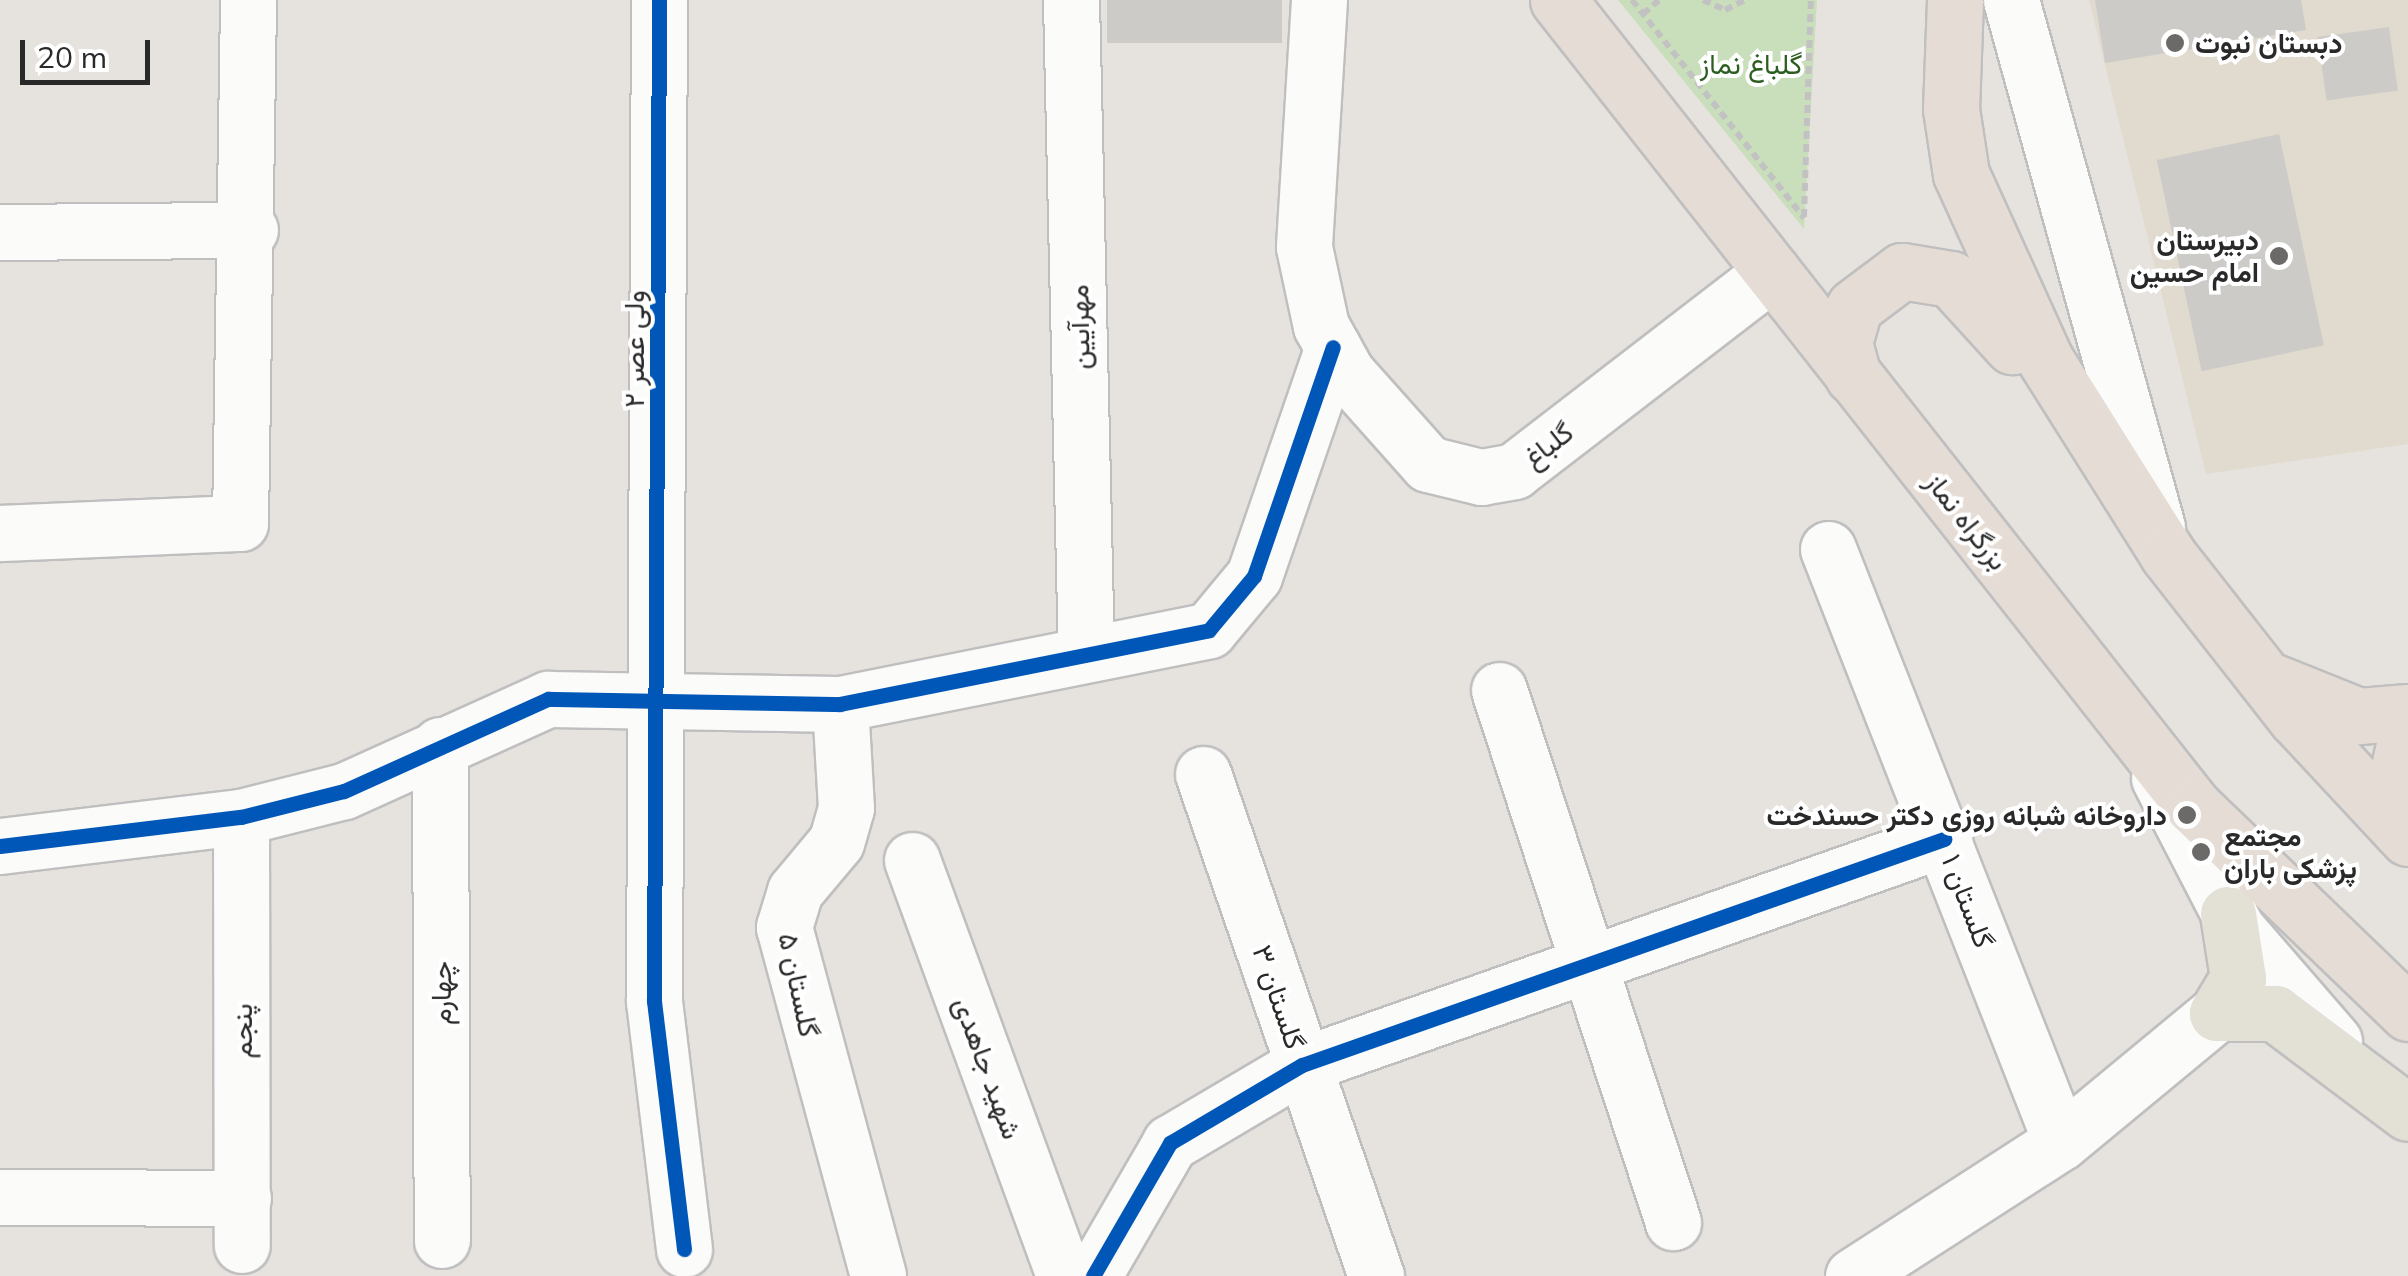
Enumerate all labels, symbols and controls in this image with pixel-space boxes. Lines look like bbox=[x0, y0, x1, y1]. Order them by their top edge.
scale bar bbox=[25, 20, 155, 82]
place label: دبستان نبوت bbox=[2195, 26, 2342, 60]
marker: دبستان نبوت bbox=[2164, 32, 2186, 54]
text: 20 m bbox=[37, 38, 107, 76]
park label: گلباغ نماز bbox=[1700, 47, 1802, 81]
place label: دبیرستان امام حسین bbox=[2130, 223, 2259, 289]
marker: دبیرستان امام حسین bbox=[2268, 245, 2290, 267]
street label: مهرآیین bbox=[1061, 284, 1097, 370]
street label: ولی عصر ۲ bbox=[617, 290, 651, 408]
street label: گلباغ bbox=[1516, 415, 1580, 475]
street label: بزرگراه نماز bbox=[1918, 465, 2016, 577]
place label: داروخانه شبانه روزی دکتر حسندخت bbox=[1766, 798, 2167, 832]
marker: داروخانه شبانه روزی دکتر حسندخت bbox=[2176, 804, 2198, 826]
place label: مجتمع پزشکی باران bbox=[2224, 819, 2357, 885]
marker: مجتمع پزشکی باران bbox=[2188, 839, 2214, 865]
street label: گلستان ۱ bbox=[1935, 850, 2001, 952]
street label: گلستان ۵ bbox=[772, 930, 826, 1040]
street label: گلستان ۳ bbox=[1246, 941, 1312, 1053]
street label: چهارم bbox=[424, 961, 458, 1025]
street label: شهید جاهدی bbox=[947, 992, 1029, 1144]
street label: پنجم bbox=[225, 1004, 259, 1058]

